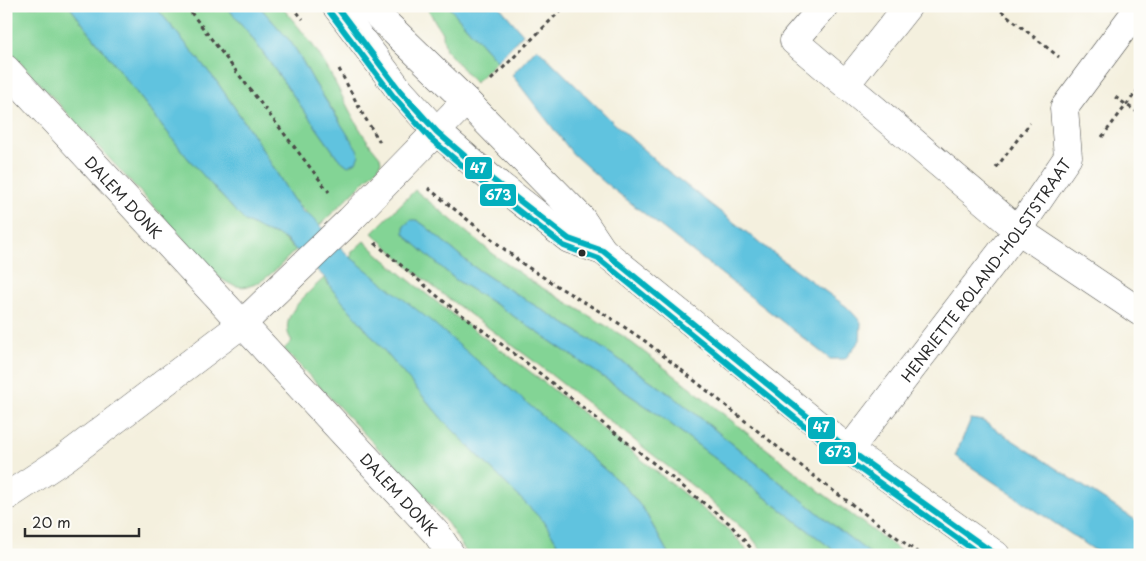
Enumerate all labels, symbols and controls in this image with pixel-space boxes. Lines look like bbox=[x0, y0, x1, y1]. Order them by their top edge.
street label: DALEM DONK bbox=[80, 150, 168, 243]
street label: HENRIETTE ROLAND-HOLSTSTRAAT bbox=[894, 153, 1076, 386]
line badge: 47 bbox=[464, 156, 493, 180]
text: 47 bbox=[470, 157, 487, 178]
line badge: 673 bbox=[479, 183, 517, 207]
text: 673 bbox=[485, 184, 511, 205]
unlabelled marker bbox=[577, 248, 587, 258]
line badge: 47 bbox=[807, 416, 836, 440]
text: 47 bbox=[813, 416, 830, 437]
line badge: 673 bbox=[818, 441, 857, 465]
text: 673 bbox=[825, 441, 851, 462]
street label: DALEM DONK bbox=[355, 447, 444, 540]
scale bar bbox=[25, 506, 139, 538]
text: 20 m bbox=[32, 510, 71, 533]

